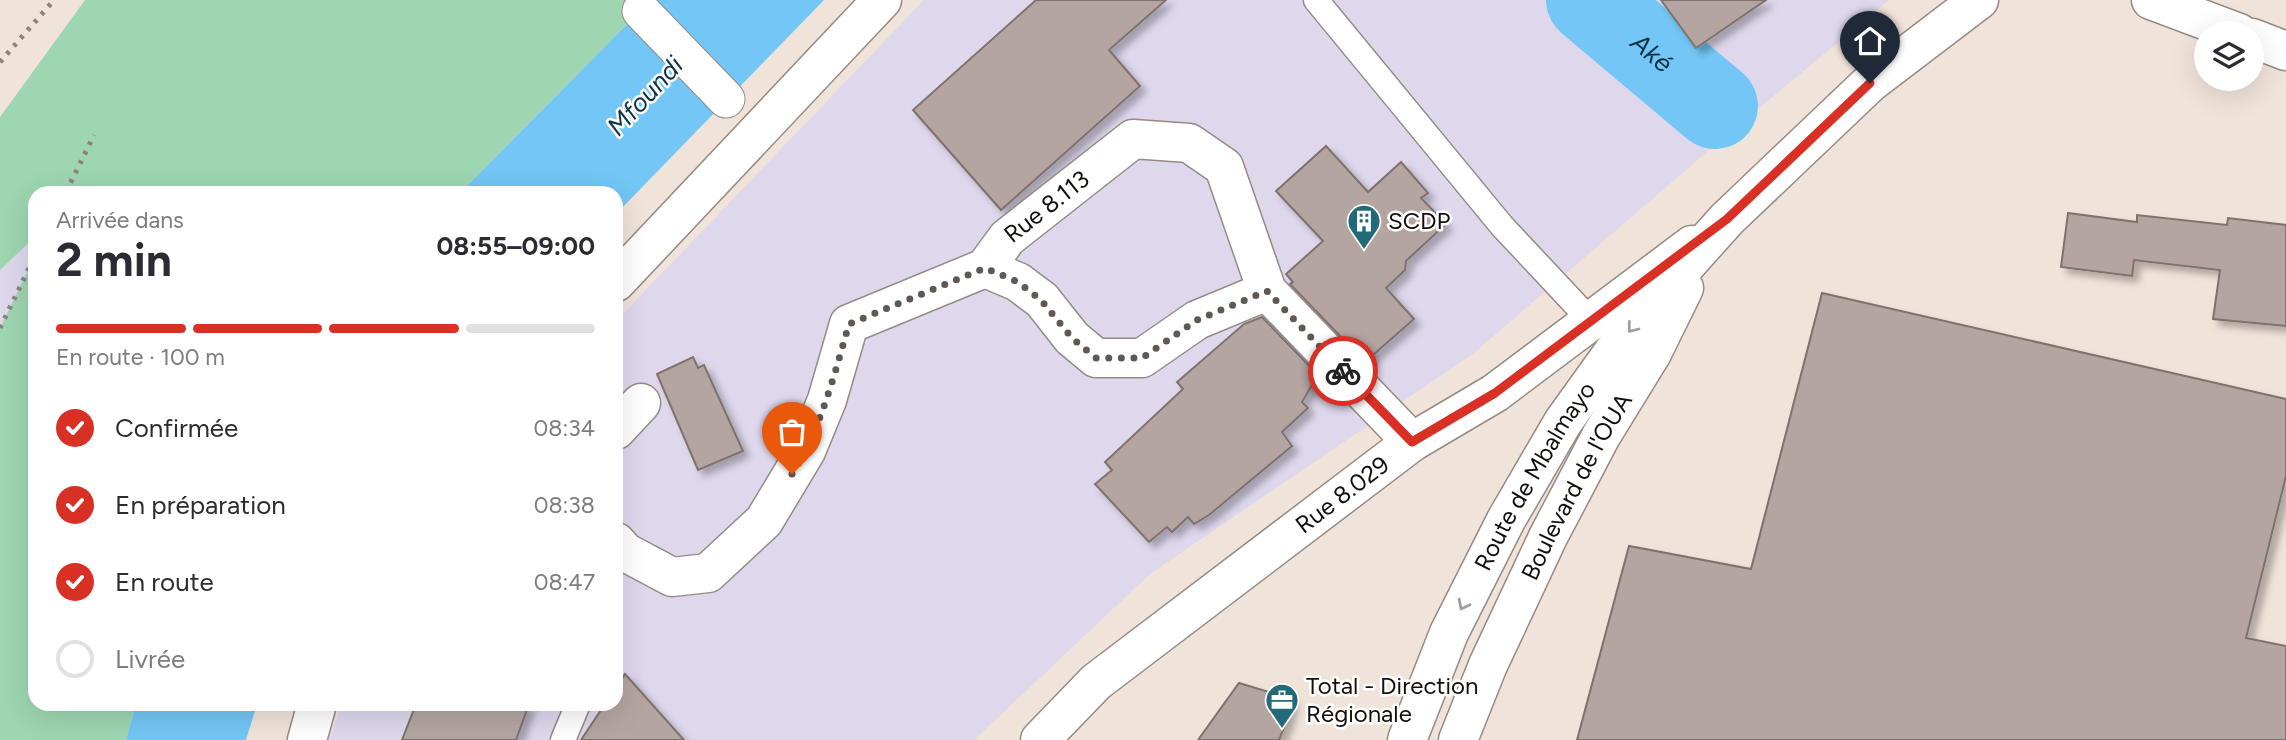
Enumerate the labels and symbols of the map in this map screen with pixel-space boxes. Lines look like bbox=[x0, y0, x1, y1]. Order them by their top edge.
pin bbox=[1840, 11, 1900, 83]
water label: Aké bbox=[1624, 26, 1679, 79]
water label: Mfoundi bbox=[600, 49, 690, 142]
street label: Rue 8.113 bbox=[998, 164, 1095, 249]
building icon: SCDP bbox=[1345, 202, 1383, 251]
place label: SCDP bbox=[1388, 206, 1451, 235]
one-way arrow bbox=[1628, 320, 1641, 333]
courier bbox=[1308, 336, 1378, 406]
street label: Route de Mbalmayo bbox=[1468, 376, 1601, 575]
street label: Boulevard de l'OUA bbox=[1515, 387, 1638, 585]
pin bbox=[762, 402, 822, 474]
street label: Rue 8.029 bbox=[1290, 450, 1394, 539]
one-way arrow bbox=[1458, 598, 1471, 610]
place label: Total - Direction Régionale bbox=[1306, 671, 1478, 728]
office icon: Total - Direction Régionale bbox=[1263, 681, 1301, 730]

